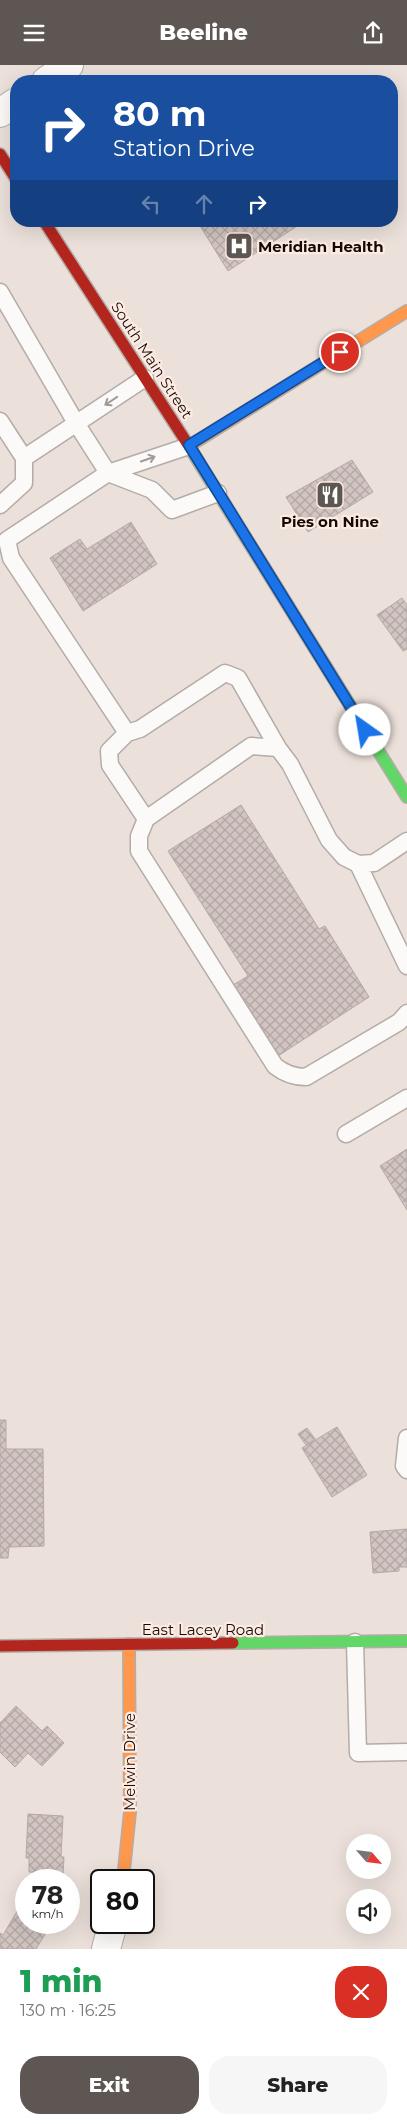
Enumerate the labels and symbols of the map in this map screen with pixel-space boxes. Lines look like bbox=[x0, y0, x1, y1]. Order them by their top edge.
hospital icon: Meridian Health bbox=[224, 231, 254, 261]
place label: Meridian Health bbox=[258, 237, 384, 256]
street label: South Main Street bbox=[107, 298, 197, 422]
pin bbox=[319, 331, 361, 373]
one-way arrow bbox=[104, 396, 118, 406]
one-way arrow bbox=[140, 454, 156, 463]
restaurant icon: Pies on Nine bbox=[315, 480, 345, 510]
place label: Pies on Nine bbox=[281, 512, 379, 531]
position arrow bbox=[338, 703, 390, 755]
street label: East Lacey Road bbox=[142, 1620, 264, 1639]
street label: Melwin Drive bbox=[120, 1713, 139, 1811]
north arrow bbox=[346, 1834, 391, 1879]
speed limit sign: 80 bbox=[90, 1869, 155, 1934]

